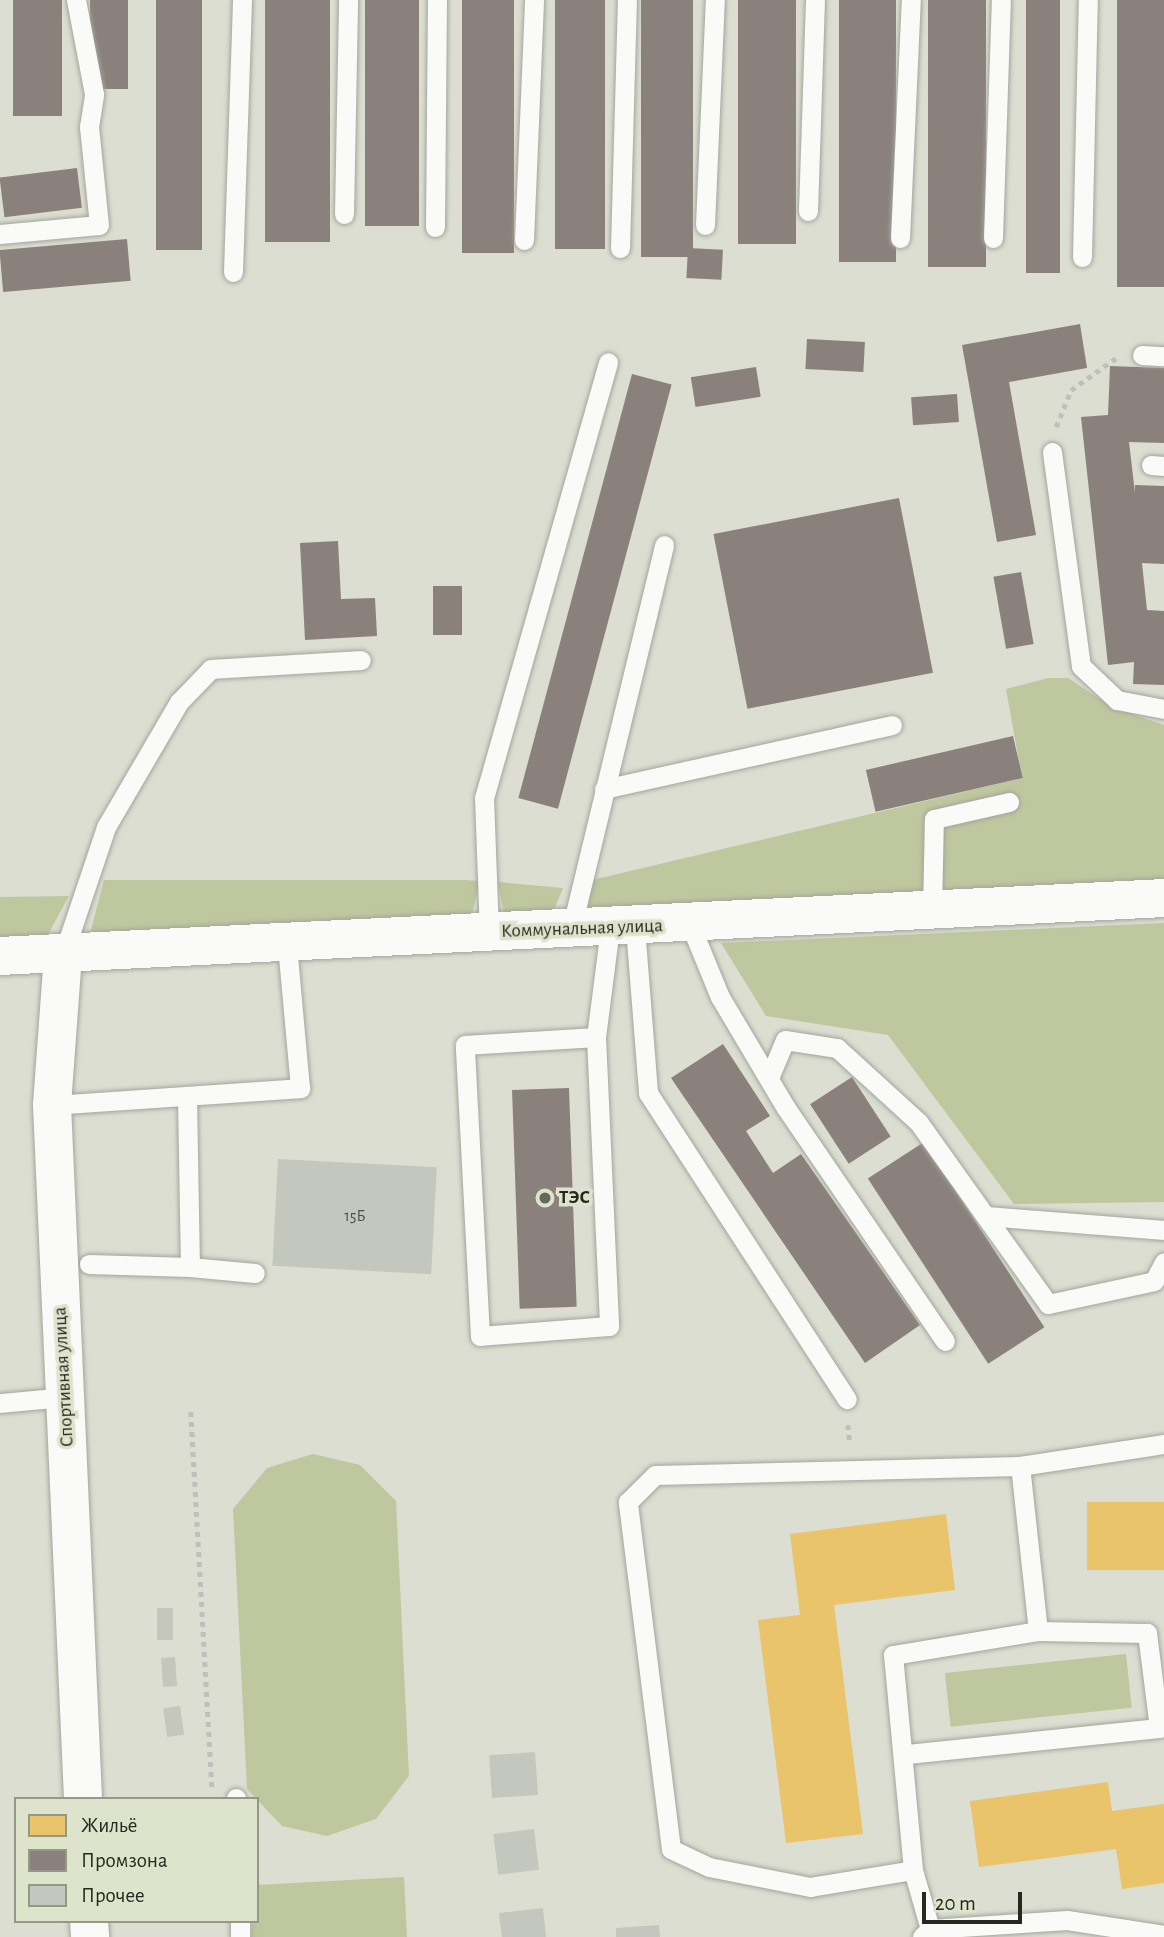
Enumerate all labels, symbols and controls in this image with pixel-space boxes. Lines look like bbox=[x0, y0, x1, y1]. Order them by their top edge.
street label: Коммунальная улица bbox=[501, 915, 663, 943]
place label: ТЭС bbox=[559, 1187, 590, 1209]
marker: ТЭС bbox=[537, 1190, 553, 1206]
house number: 15Б bbox=[344, 1206, 366, 1226]
street label: Спортивная улица bbox=[49, 1306, 79, 1448]
legend bbox=[14, 1797, 259, 1923]
text: Жильё bbox=[81, 1815, 137, 1836]
text: Промзона bbox=[81, 1850, 168, 1871]
scale bar bbox=[926, 1878, 1026, 1922]
text: Прочее bbox=[81, 1885, 145, 1906]
text: 20 m bbox=[935, 1893, 976, 1914]

